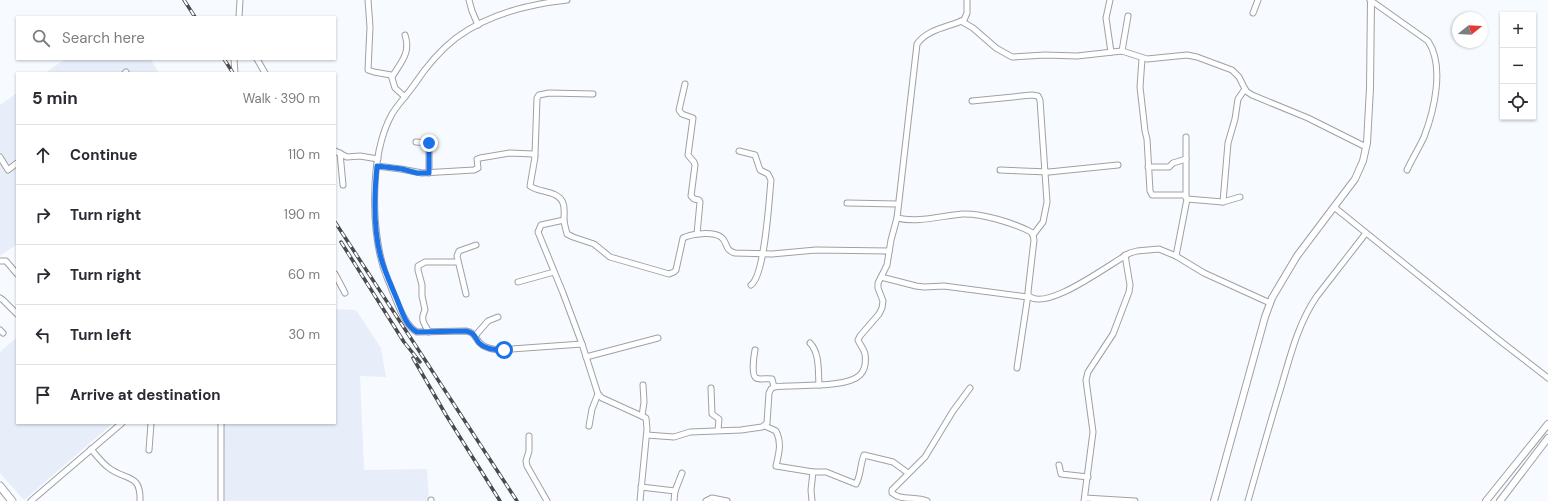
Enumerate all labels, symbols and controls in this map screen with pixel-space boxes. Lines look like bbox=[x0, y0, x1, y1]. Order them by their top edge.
north arrow bbox=[1452, 12, 1488, 48]
map controls bbox=[1500, 12, 1536, 120]
button: + bbox=[1500, 12, 1536, 48]
search box bbox=[16, 16, 336, 60]
icon: search bbox=[30, 27, 52, 49]
text: Search here bbox=[62, 28, 145, 48]
button: − bbox=[1500, 48, 1536, 84]
button: locate bbox=[1500, 84, 1536, 120]
text: 5 min bbox=[32, 87, 78, 109]
text: Walk · 390 m bbox=[243, 90, 320, 107]
route end bbox=[420, 134, 438, 152]
icon: ahead bbox=[32, 144, 54, 166]
text: Continue bbox=[70, 145, 138, 165]
text: 110 m bbox=[288, 146, 320, 163]
icon: right bbox=[32, 204, 54, 226]
text: Turn right bbox=[70, 205, 141, 225]
text: 190 m bbox=[284, 206, 320, 223]
icon: right bbox=[32, 264, 54, 286]
text: Turn right bbox=[70, 265, 141, 285]
text: 60 m bbox=[288, 266, 320, 283]
icon: left bbox=[32, 324, 54, 346]
text: Turn left bbox=[70, 325, 131, 345]
text: 30 m bbox=[288, 326, 320, 343]
route start bbox=[495, 341, 513, 359]
icon: arrive bbox=[32, 384, 54, 406]
text: Arrive at destination bbox=[70, 385, 221, 405]

